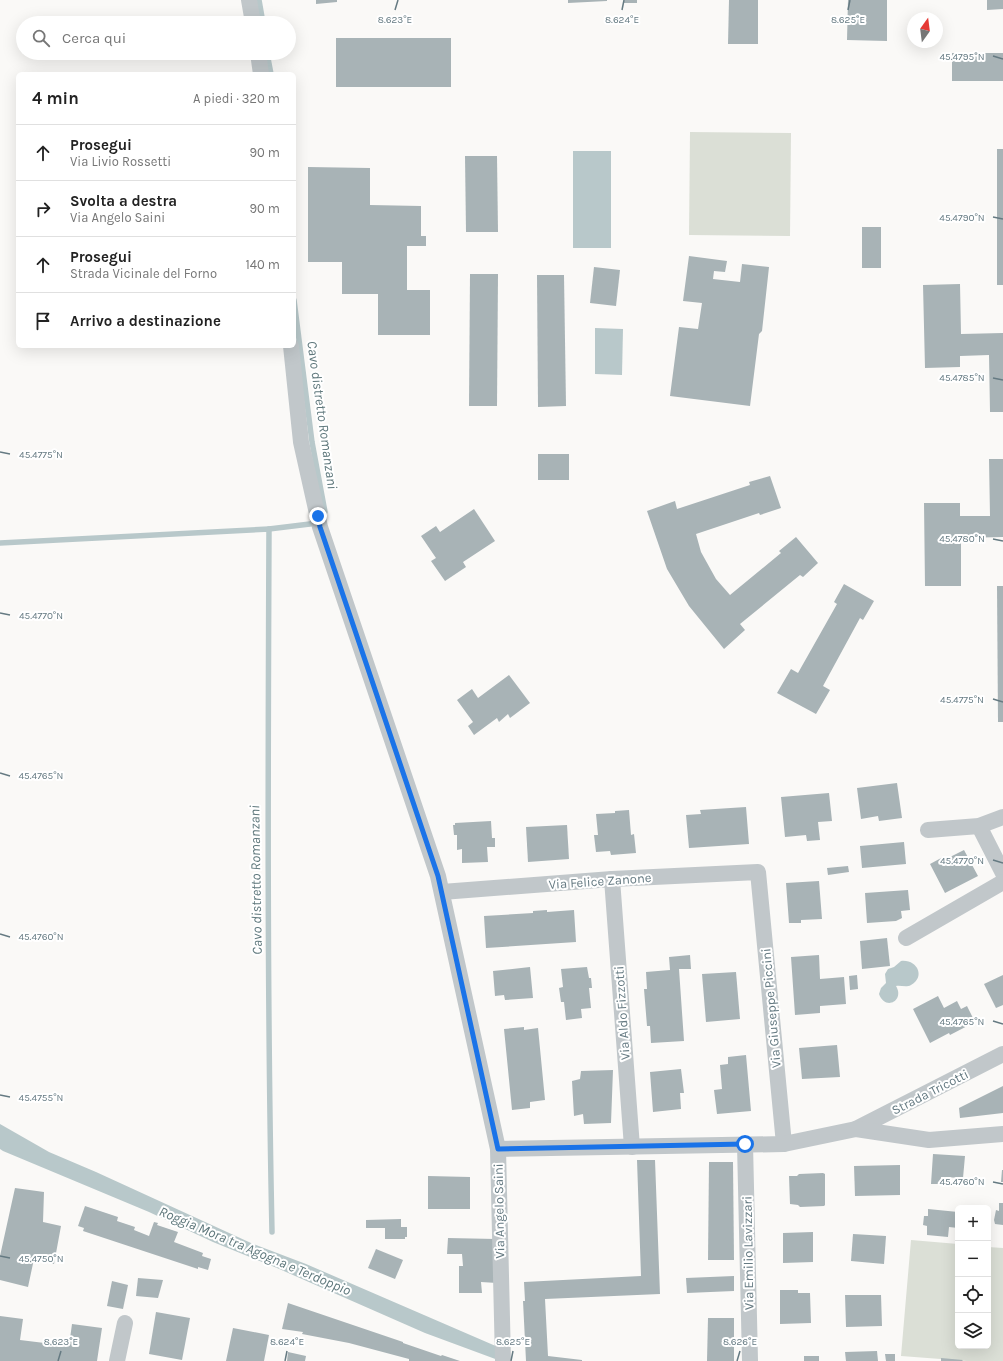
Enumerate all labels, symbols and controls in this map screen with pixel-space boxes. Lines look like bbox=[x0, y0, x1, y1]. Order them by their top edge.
north arrow bbox=[907, 12, 943, 48]
text: 8.623°E bbox=[378, 14, 412, 26]
text: 8.624°E bbox=[605, 14, 639, 26]
text: 8.625°E bbox=[831, 14, 865, 26]
search box bbox=[16, 16, 296, 60]
icon: search bbox=[30, 27, 52, 49]
text: Cerca qui bbox=[62, 29, 126, 47]
text: 45.4795°N bbox=[940, 51, 985, 63]
text: 4 min bbox=[32, 88, 79, 108]
text: A piedi · 320 m bbox=[193, 91, 280, 106]
text: Prosegui bbox=[70, 136, 132, 154]
icon: ahead bbox=[32, 142, 54, 164]
text: 90 m bbox=[249, 145, 280, 160]
text: Via Livio Rossetti bbox=[70, 154, 171, 169]
text: Svolta a destra bbox=[70, 192, 177, 210]
icon: right bbox=[32, 198, 54, 220]
text: 90 m bbox=[249, 201, 280, 216]
text: Via Angelo Saini bbox=[70, 210, 165, 225]
text: 45.4790°N bbox=[939, 212, 985, 224]
text: Prosegui bbox=[70, 248, 132, 266]
icon: ahead bbox=[32, 254, 54, 276]
text: 140 m bbox=[245, 257, 280, 272]
text: Strada Vicinale del Forno bbox=[70, 266, 217, 281]
icon: arrive bbox=[32, 310, 54, 332]
text: Arrivo a destinazione bbox=[70, 312, 221, 330]
water label: Cavo distretto Romanzani bbox=[303, 340, 341, 491]
text: 45.4785°N bbox=[939, 372, 985, 384]
text: 45.4775°N bbox=[19, 449, 63, 461]
route end bbox=[309, 507, 327, 525]
text: 45.4780°N bbox=[939, 533, 985, 545]
text: 45.4770°N bbox=[19, 610, 63, 622]
text: 45.4775°N bbox=[940, 694, 984, 706]
text: 45.4765°N bbox=[19, 770, 63, 782]
water label: Cavo distretto Romanzani bbox=[246, 805, 266, 955]
text: 45.4770°N bbox=[940, 855, 984, 867]
street label: Via Felice Zanone bbox=[548, 870, 652, 892]
text: 45.4760°N bbox=[18, 931, 64, 943]
street label: Via Giuseppe Piccini bbox=[758, 948, 784, 1068]
street label: Via Aldo Fizzotti bbox=[611, 965, 633, 1061]
text: 45.4765°N bbox=[940, 1016, 984, 1028]
street label: Strada Tricotti bbox=[889, 1066, 971, 1118]
text: 45.4755°N bbox=[19, 1092, 63, 1104]
route start bbox=[736, 1135, 754, 1153]
street label: Via Angelo Saini bbox=[491, 1163, 507, 1259]
text: 45.4760°N bbox=[939, 1176, 985, 1188]
street label: Via Emilio Lavizzari bbox=[740, 1196, 756, 1310]
water label: Roggia Mora tra Agogna e Terdoppio bbox=[157, 1203, 354, 1299]
map controls bbox=[955, 1205, 991, 1349]
button: + bbox=[955, 1205, 991, 1241]
button: − bbox=[955, 1241, 991, 1277]
text: 45.4750°N bbox=[18, 1253, 64, 1265]
button: locate bbox=[955, 1277, 991, 1313]
button: layers bbox=[955, 1313, 991, 1349]
text: 8.623°E bbox=[44, 1336, 78, 1348]
text: 8.624°E bbox=[270, 1336, 304, 1348]
text: 8.625°E bbox=[496, 1336, 530, 1348]
text: 8.626°E bbox=[723, 1336, 757, 1348]

